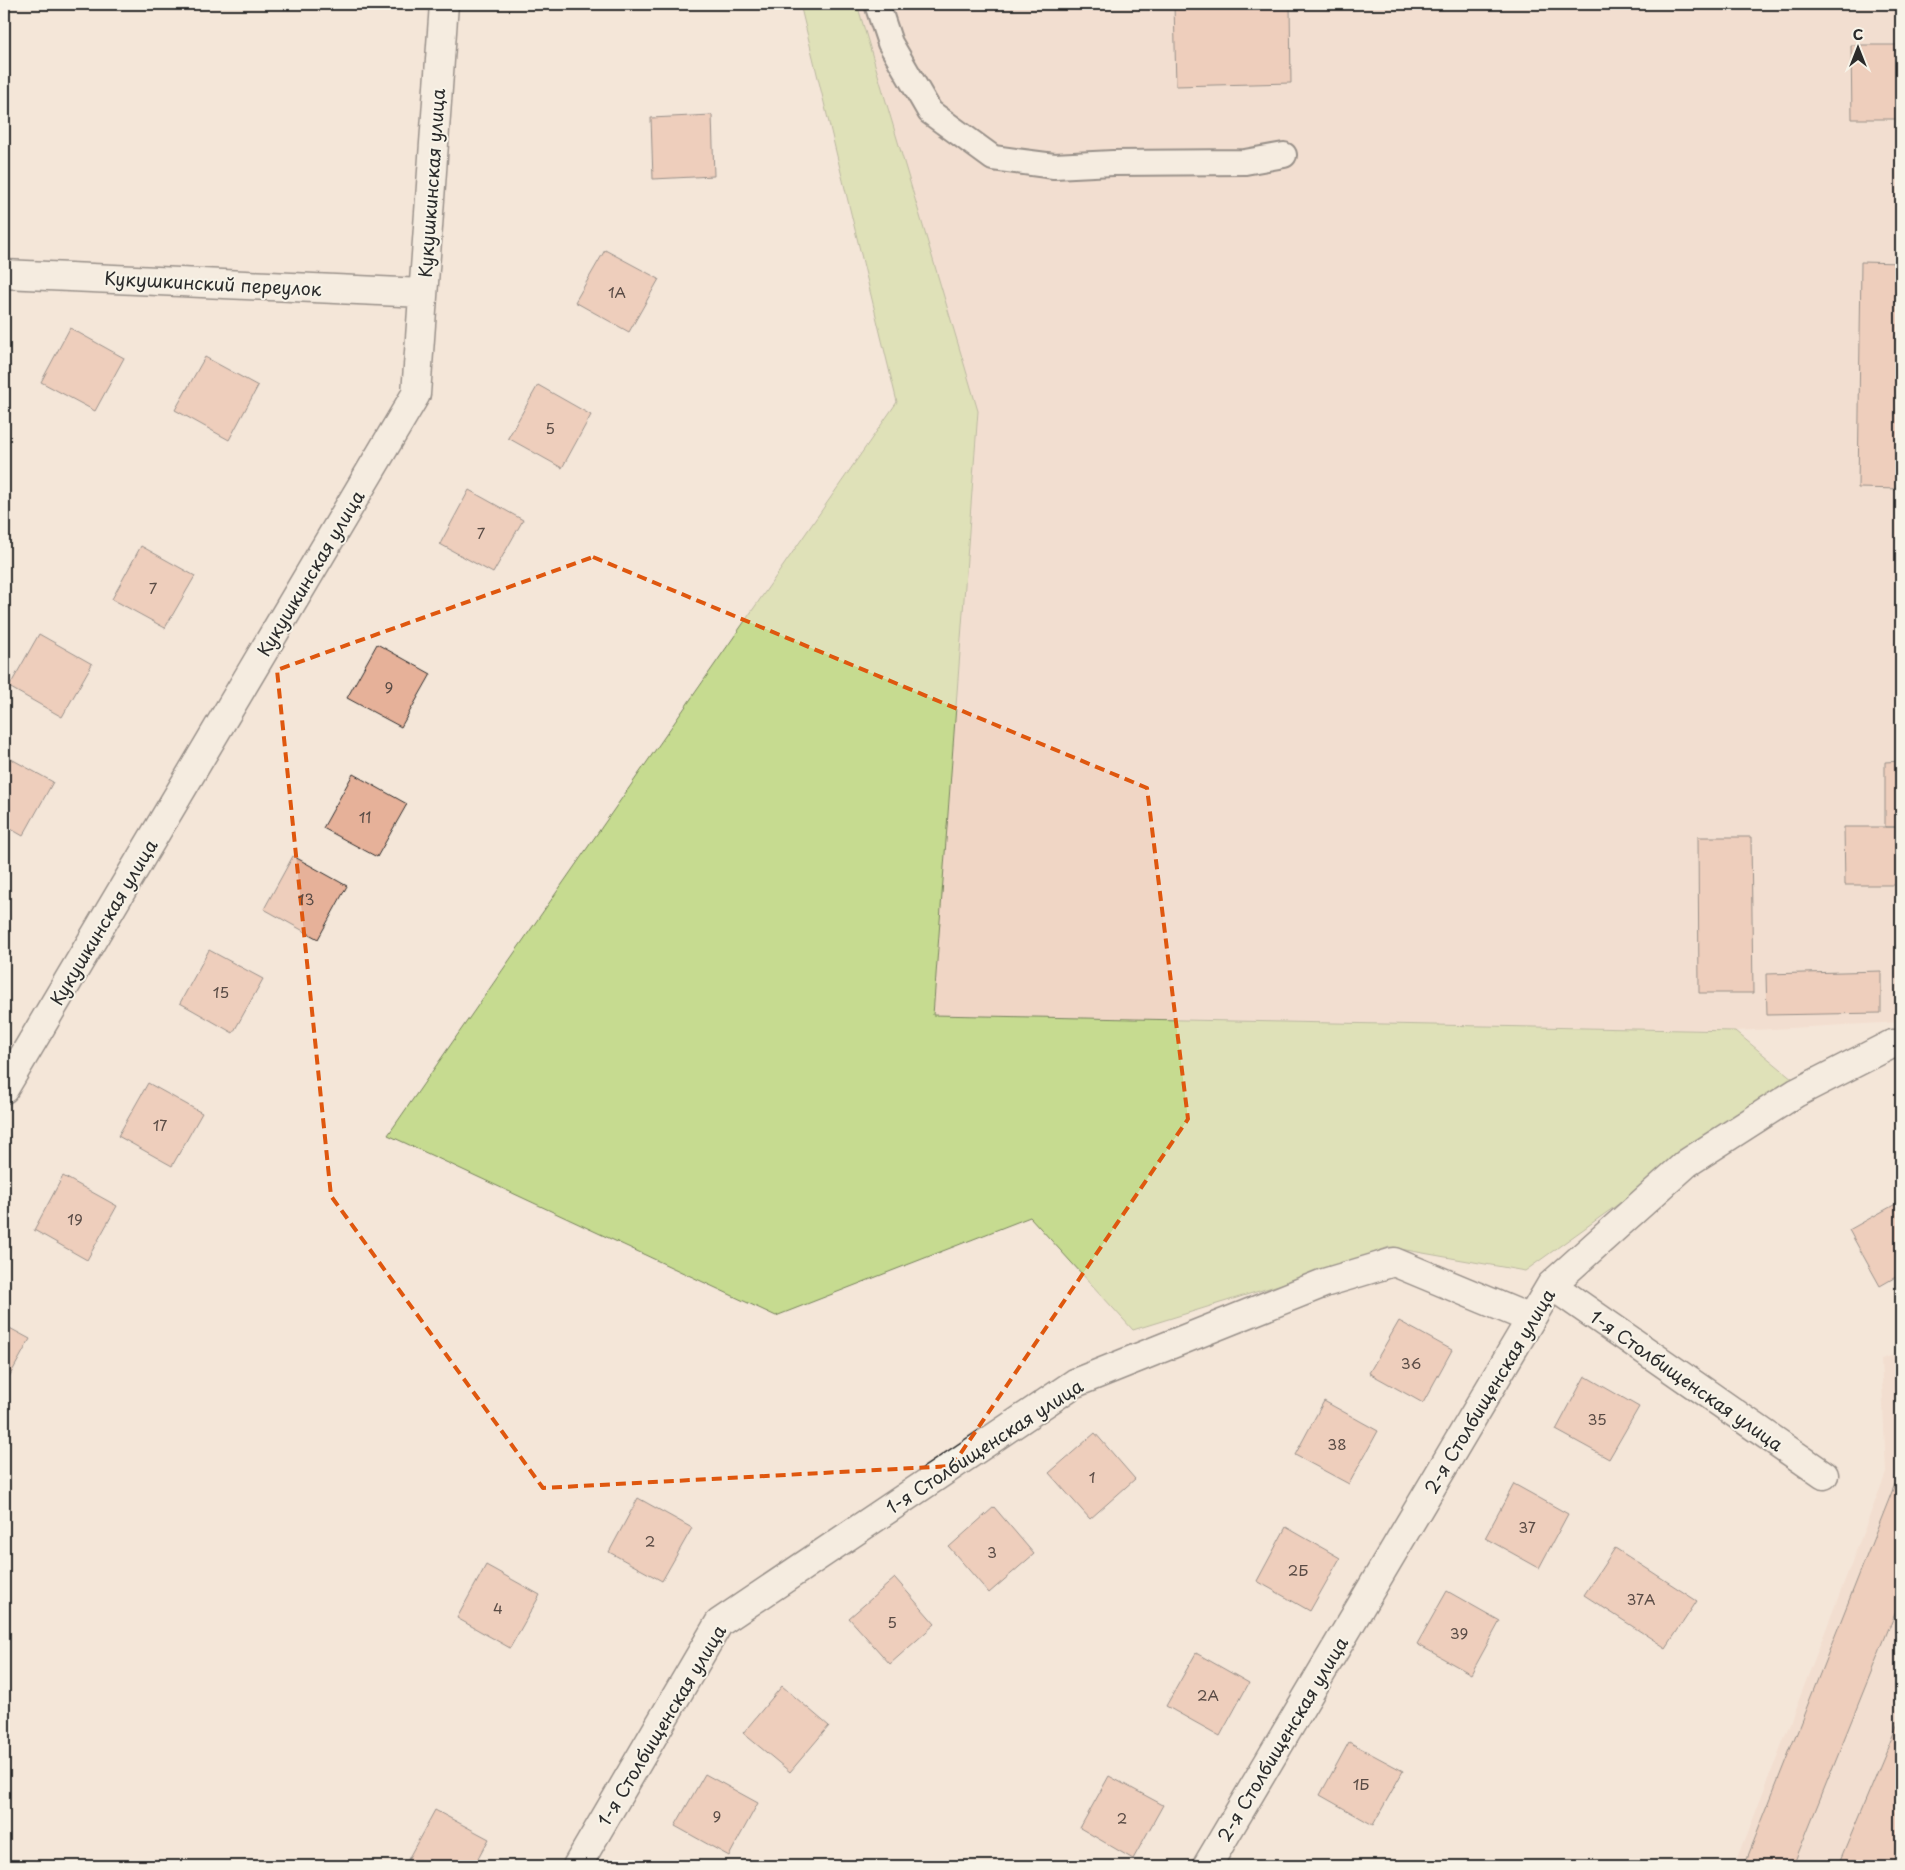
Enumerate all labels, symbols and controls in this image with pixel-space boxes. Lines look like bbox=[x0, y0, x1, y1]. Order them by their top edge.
north arrow bbox=[1832, 22, 1882, 72]
text: С bbox=[1853, 24, 1863, 45]
street label: Кукушкинская улица bbox=[411, 87, 451, 278]
street label: Кукушкинский переулок bbox=[104, 264, 323, 302]
house number: 1А bbox=[608, 280, 626, 303]
house number: 5 bbox=[545, 416, 555, 439]
street label: Кукушкинская улица bbox=[250, 484, 371, 661]
house number: 7 bbox=[477, 521, 486, 544]
house number: 7 bbox=[149, 576, 158, 599]
house number: 9 bbox=[385, 675, 393, 698]
house number: 11 bbox=[359, 805, 371, 828]
street label: Кукушкинская улица bbox=[43, 833, 164, 1010]
house number: 13 bbox=[298, 887, 314, 910]
house number: 15 bbox=[213, 980, 229, 1003]
house number: 17 bbox=[153, 1113, 167, 1136]
house number: 19 bbox=[67, 1207, 83, 1230]
street label: 2-я Столбищенская улица bbox=[1417, 1283, 1561, 1499]
street label: 1-я Столбищенская улица bbox=[1585, 1303, 1790, 1458]
house number: 36 bbox=[1401, 1351, 1421, 1374]
street label: 1-я Столбищенская улица bbox=[880, 1372, 1089, 1520]
house number: 35 bbox=[1587, 1407, 1607, 1430]
house number: 38 bbox=[1327, 1432, 1347, 1455]
house number: 1 bbox=[1089, 1465, 1095, 1488]
house number: 37 bbox=[1518, 1515, 1536, 1538]
house number: 2 bbox=[645, 1529, 655, 1552]
house number: 3 bbox=[987, 1540, 997, 1563]
house number: 2Б bbox=[1288, 1558, 1308, 1581]
house number: 37А bbox=[1626, 1587, 1656, 1610]
house number: 4 bbox=[493, 1596, 503, 1619]
house number: 5 bbox=[887, 1610, 897, 1633]
street label: 1-я Столбищенская улица bbox=[590, 1619, 732, 1831]
house number: 39 bbox=[1450, 1621, 1468, 1644]
street label: 2-я Столбищенская улица bbox=[1210, 1631, 1354, 1847]
house number: 2А bbox=[1197, 1683, 1219, 1706]
house number: 1Б bbox=[1353, 1772, 1369, 1795]
house number: 9 bbox=[713, 1804, 721, 1827]
house number: 2 bbox=[1117, 1806, 1127, 1829]

